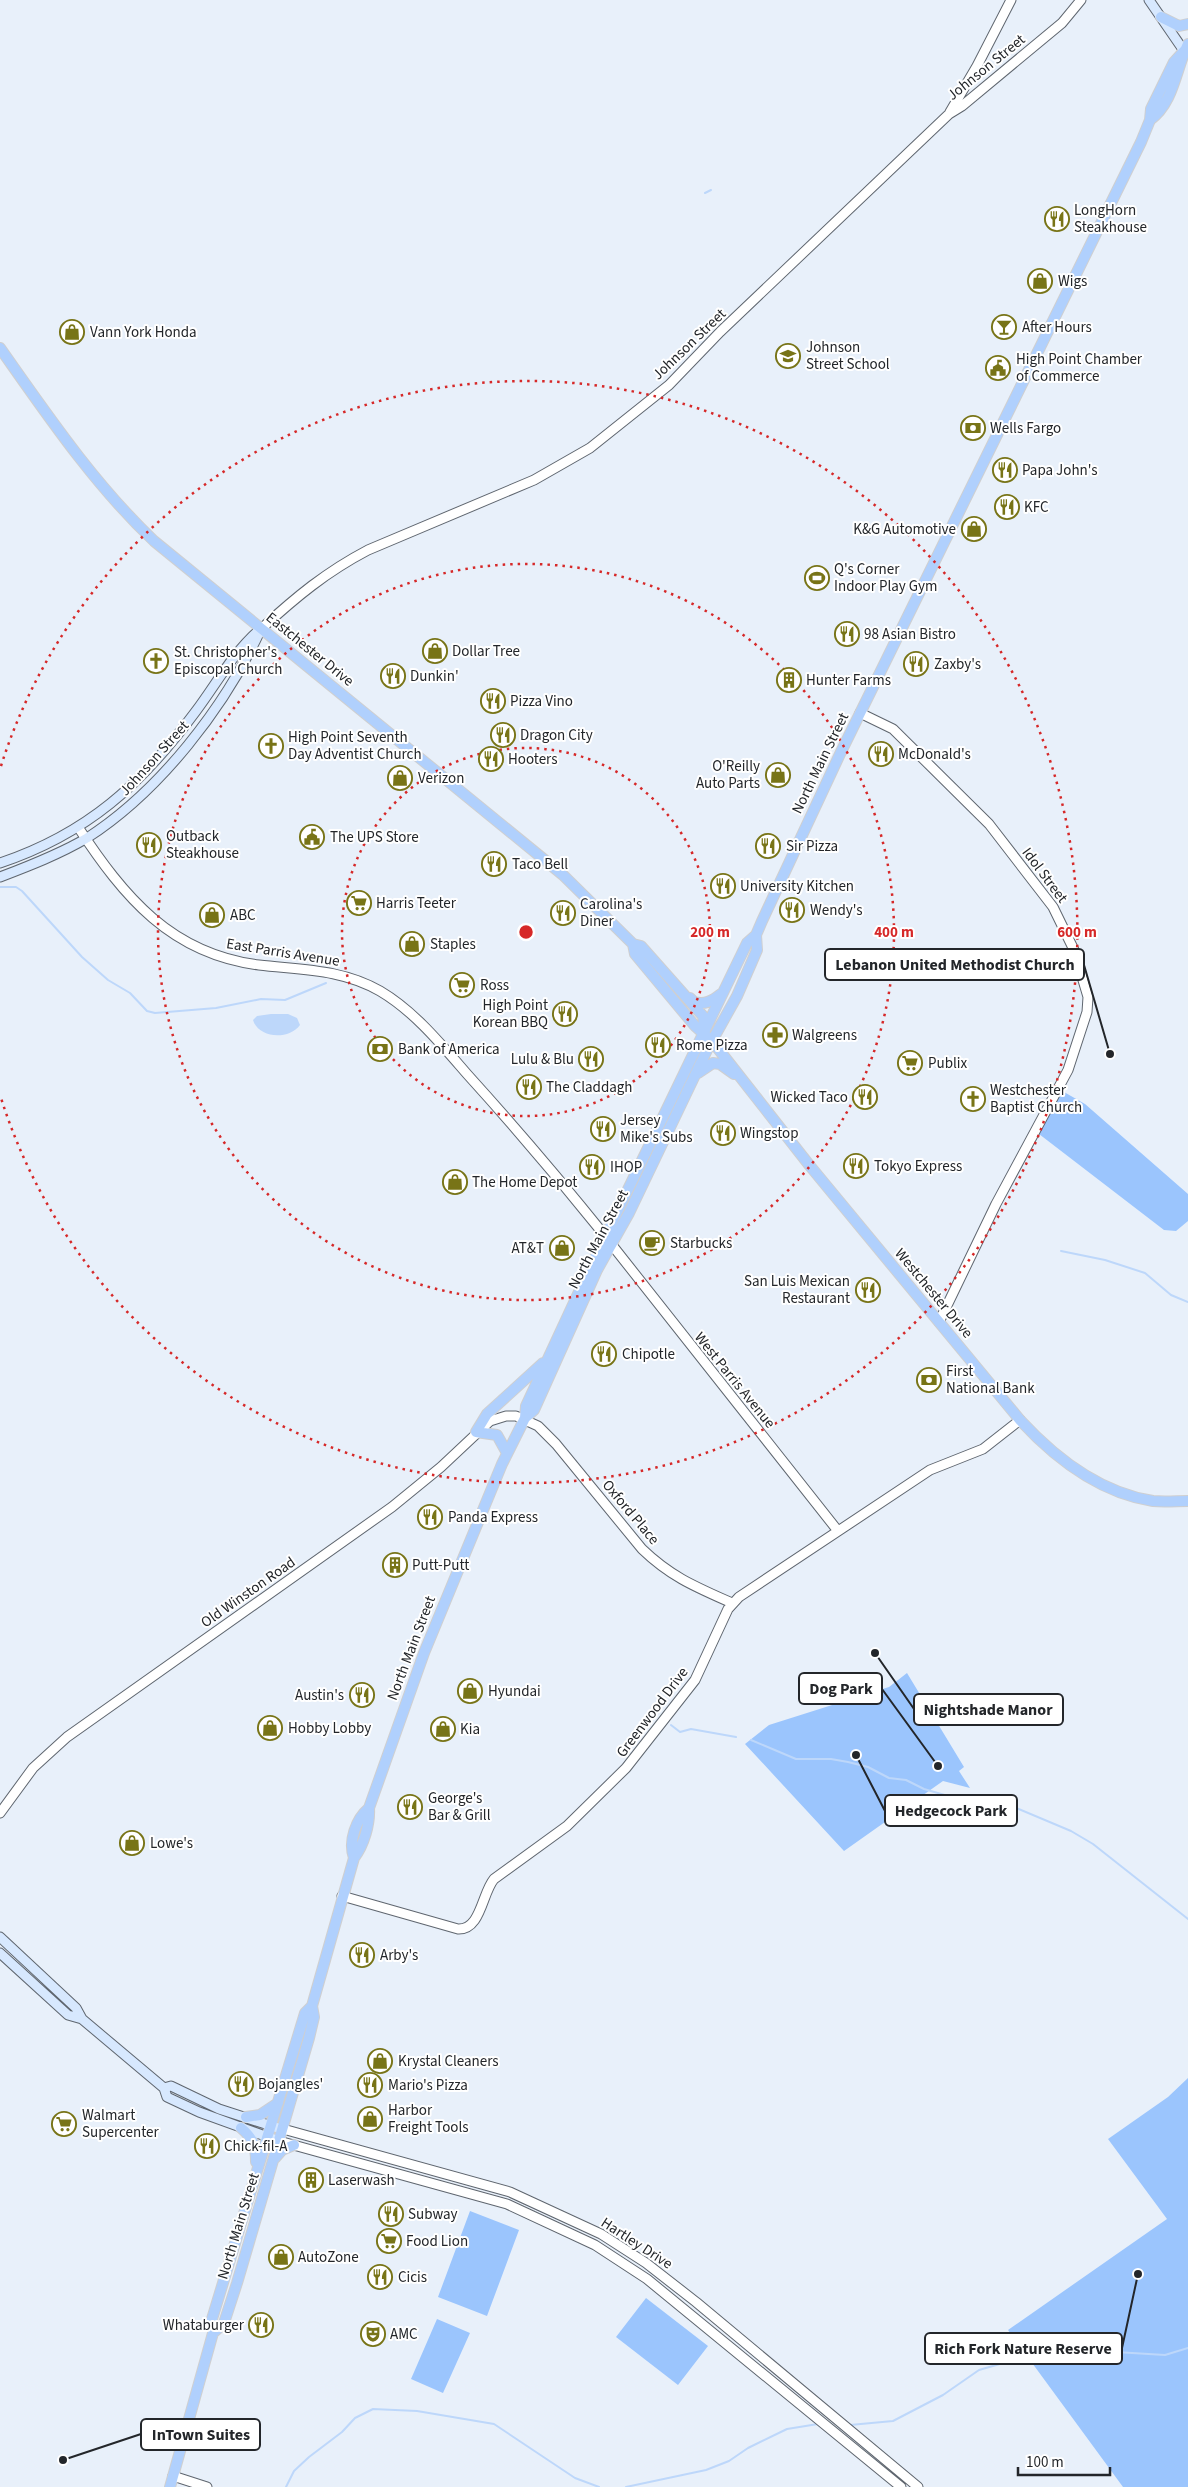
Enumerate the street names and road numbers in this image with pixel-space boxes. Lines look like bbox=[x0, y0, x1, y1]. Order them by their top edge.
street label: Johnson Street bbox=[943, 29, 1030, 105]
street label: Johnson Street bbox=[648, 304, 731, 385]
street label: Eastchester Drive bbox=[261, 607, 358, 691]
street label: North Main Street bbox=[787, 709, 854, 817]
street label: Johnson Street bbox=[115, 716, 194, 801]
street label: Idol Street bbox=[1017, 843, 1072, 908]
street label: East Parris Avenue bbox=[225, 933, 341, 972]
street label: North Main Street bbox=[563, 1186, 634, 1293]
street label: Westchester Drive bbox=[890, 1244, 978, 1343]
street label: West Parris Avenue bbox=[689, 1328, 780, 1433]
street label: Oxford Place bbox=[597, 1475, 664, 1549]
street label: Old Winston Road bbox=[197, 1552, 300, 1633]
street label: North Main Street bbox=[382, 1593, 441, 1703]
street label: Greenwood Drive bbox=[611, 1663, 693, 1762]
street label: North Main Street bbox=[212, 2170, 265, 2282]
street label: Hartley Drive bbox=[597, 2212, 677, 2274]

